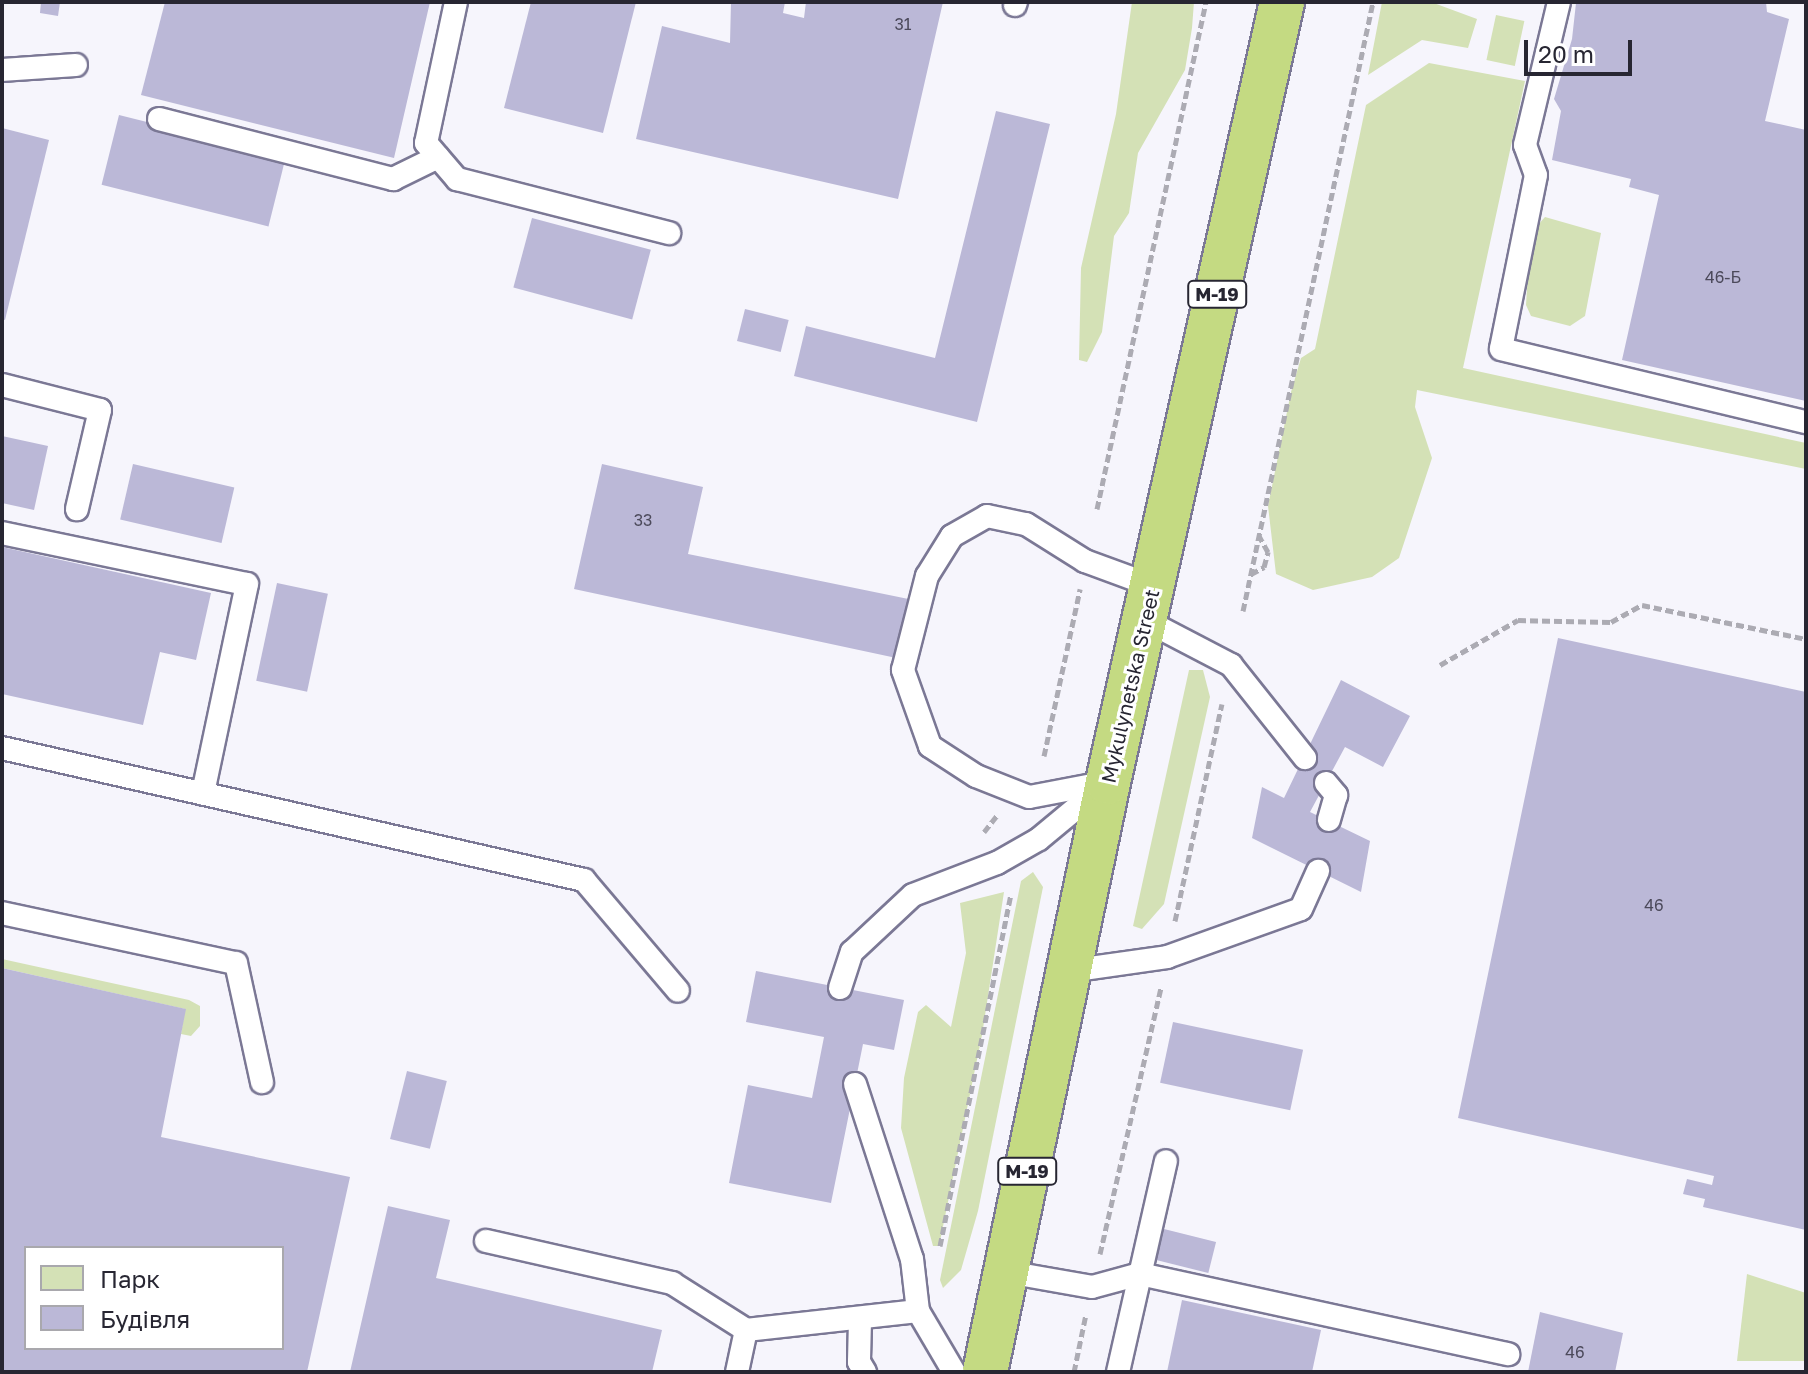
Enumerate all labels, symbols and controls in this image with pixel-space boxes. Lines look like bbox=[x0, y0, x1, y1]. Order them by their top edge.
house number: 31 bbox=[894, 14, 912, 34]
scale bar bbox=[1528, 24, 1636, 74]
text: 20 m bbox=[1538, 39, 1594, 68]
house number: 46-Б bbox=[1705, 267, 1741, 287]
road number: М-19 bbox=[1187, 280, 1247, 308]
house number: 33 bbox=[634, 510, 652, 530]
street label: Mykulynetska Street bbox=[1096, 587, 1164, 785]
house number: 46 bbox=[1644, 895, 1664, 915]
road number: М-19 bbox=[997, 1157, 1057, 1185]
legend bbox=[24, 1246, 284, 1350]
text: Парк bbox=[100, 1264, 160, 1293]
text: Будівля bbox=[100, 1304, 190, 1333]
house number: 46 bbox=[1565, 1342, 1585, 1362]

